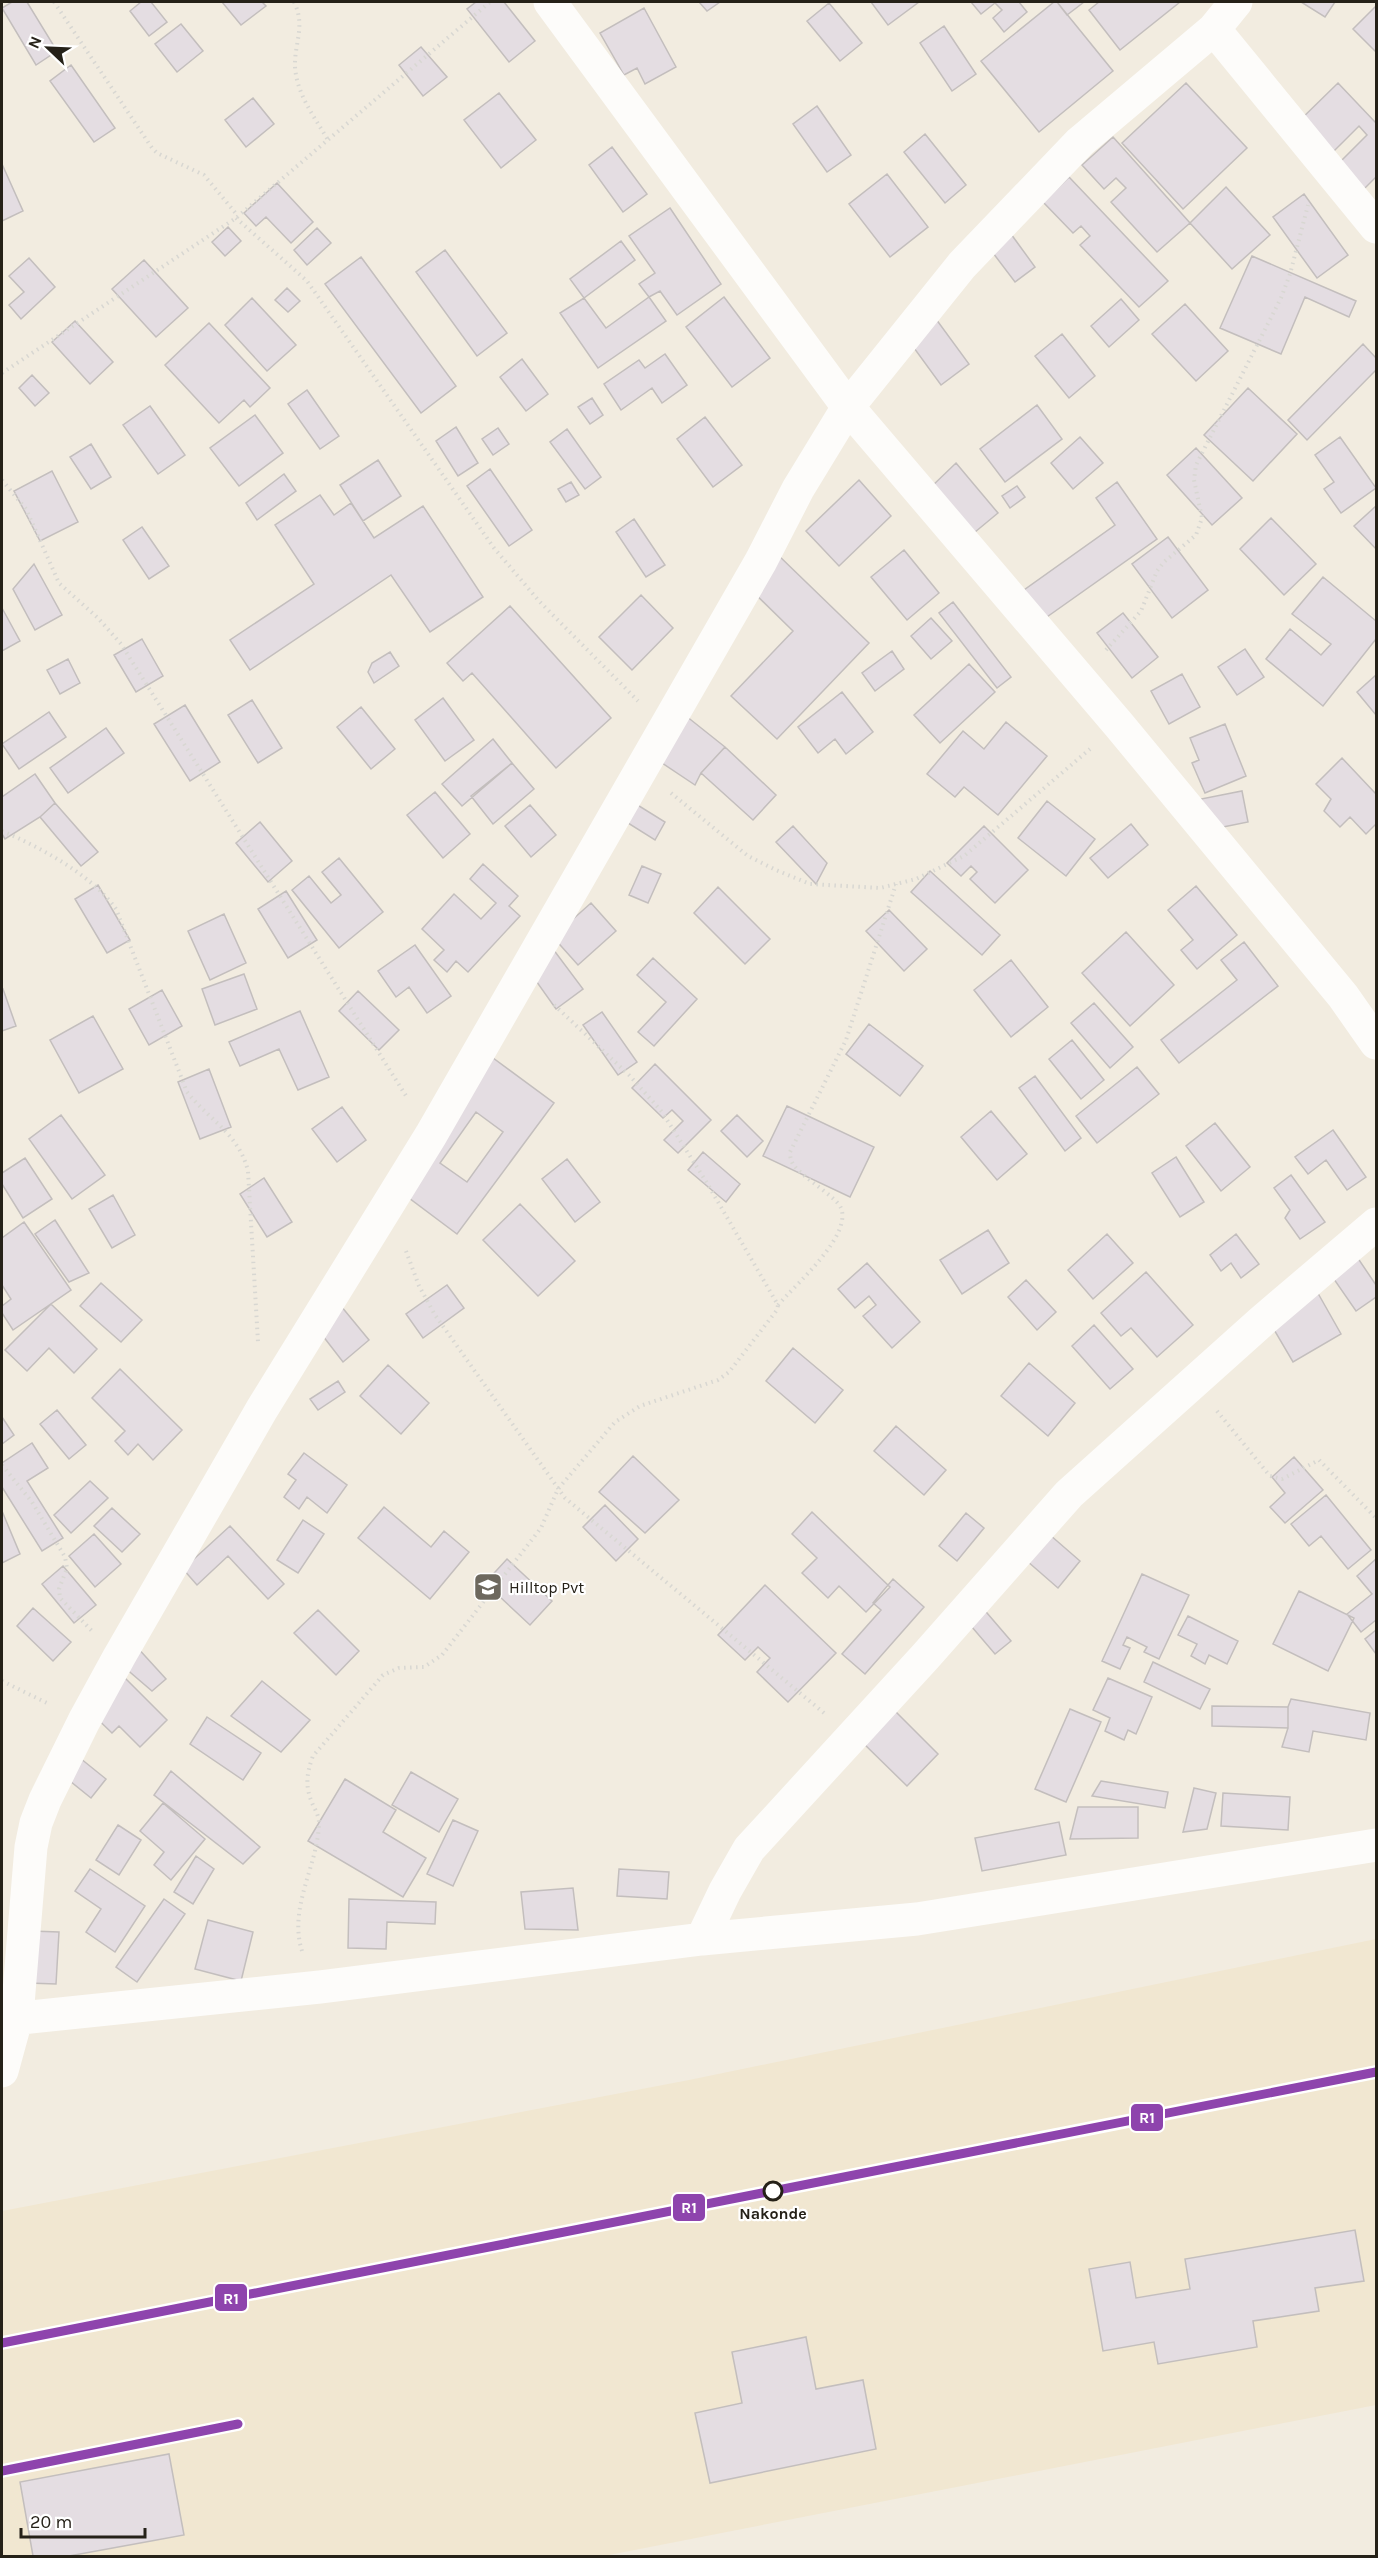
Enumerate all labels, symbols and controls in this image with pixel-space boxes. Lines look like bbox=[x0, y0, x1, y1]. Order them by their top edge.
north arrow bbox=[18, 18, 78, 78]
text: N bbox=[24, 33, 46, 51]
school or university icon: Hilltop Pvt bbox=[472, 1571, 504, 1603]
place label: Hilltop Pvt bbox=[509, 1578, 584, 1597]
line badge: R1 bbox=[1130, 2103, 1164, 2132]
text: R1 bbox=[1139, 2108, 1155, 2127]
marker: Nakonde bbox=[763, 2181, 783, 2201]
line badge: R1 bbox=[672, 2193, 706, 2222]
text: R1 bbox=[681, 2198, 697, 2217]
place label: Nakonde bbox=[739, 2204, 807, 2223]
line badge: R1 bbox=[214, 2283, 248, 2312]
text: R1 bbox=[223, 2289, 239, 2308]
scale bar bbox=[21, 2501, 146, 2539]
text: 20 m bbox=[30, 2511, 72, 2533]

